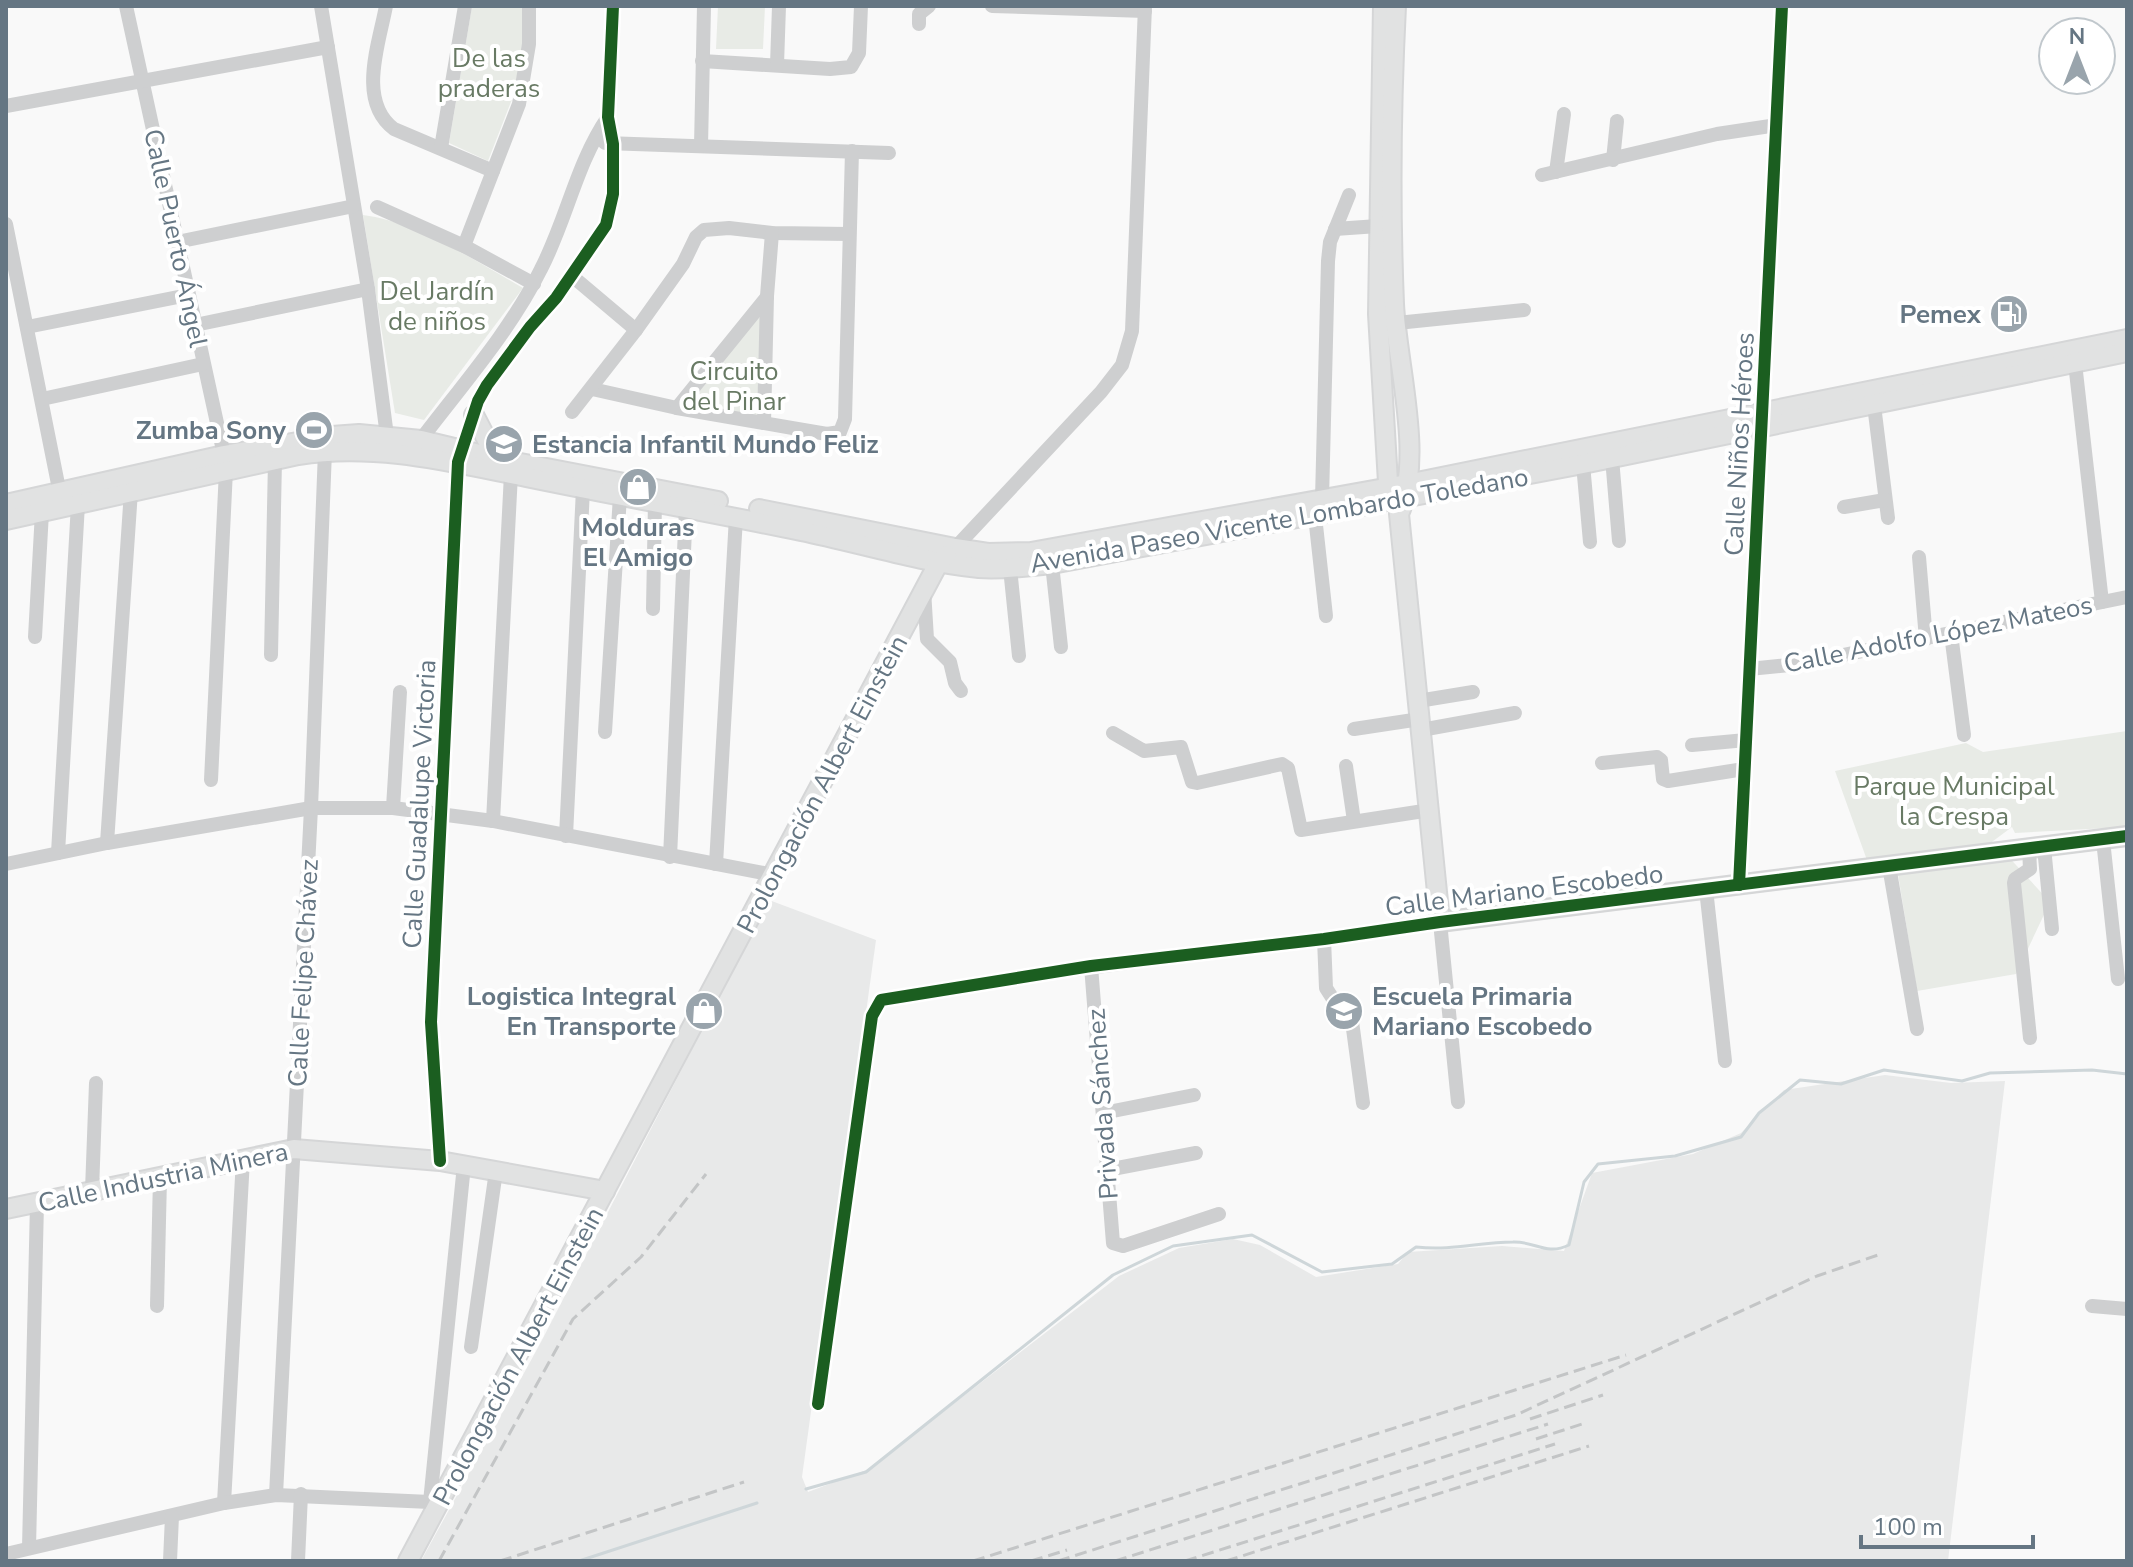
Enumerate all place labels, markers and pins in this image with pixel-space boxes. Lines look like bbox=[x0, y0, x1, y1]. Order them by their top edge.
fuel station icon: Pemex bbox=[1988, 293, 2030, 335]
place label: Pemex bbox=[1900, 297, 1982, 332]
sports icon: Zumba Sony bbox=[293, 409, 335, 451]
place label: Zumba Sony bbox=[136, 413, 286, 448]
school or university icon: Estancia Infantil Mundo Feliz bbox=[483, 423, 525, 465]
place label: Estancia Infantil Mundo Feliz bbox=[532, 427, 879, 462]
shop icon: Molduras El Amigo bbox=[617, 466, 659, 508]
place label: Molduras El Amigo bbox=[581, 510, 695, 575]
place label: Logistica Integral En Transporte bbox=[467, 979, 677, 1044]
place label: Escuela Primaria Mariano Escobedo bbox=[1372, 979, 1592, 1044]
shop icon: Logistica Integral En Transporte bbox=[683, 990, 725, 1032]
school or university icon: Escuela Primaria Mariano Escobedo bbox=[1323, 990, 1365, 1032]

